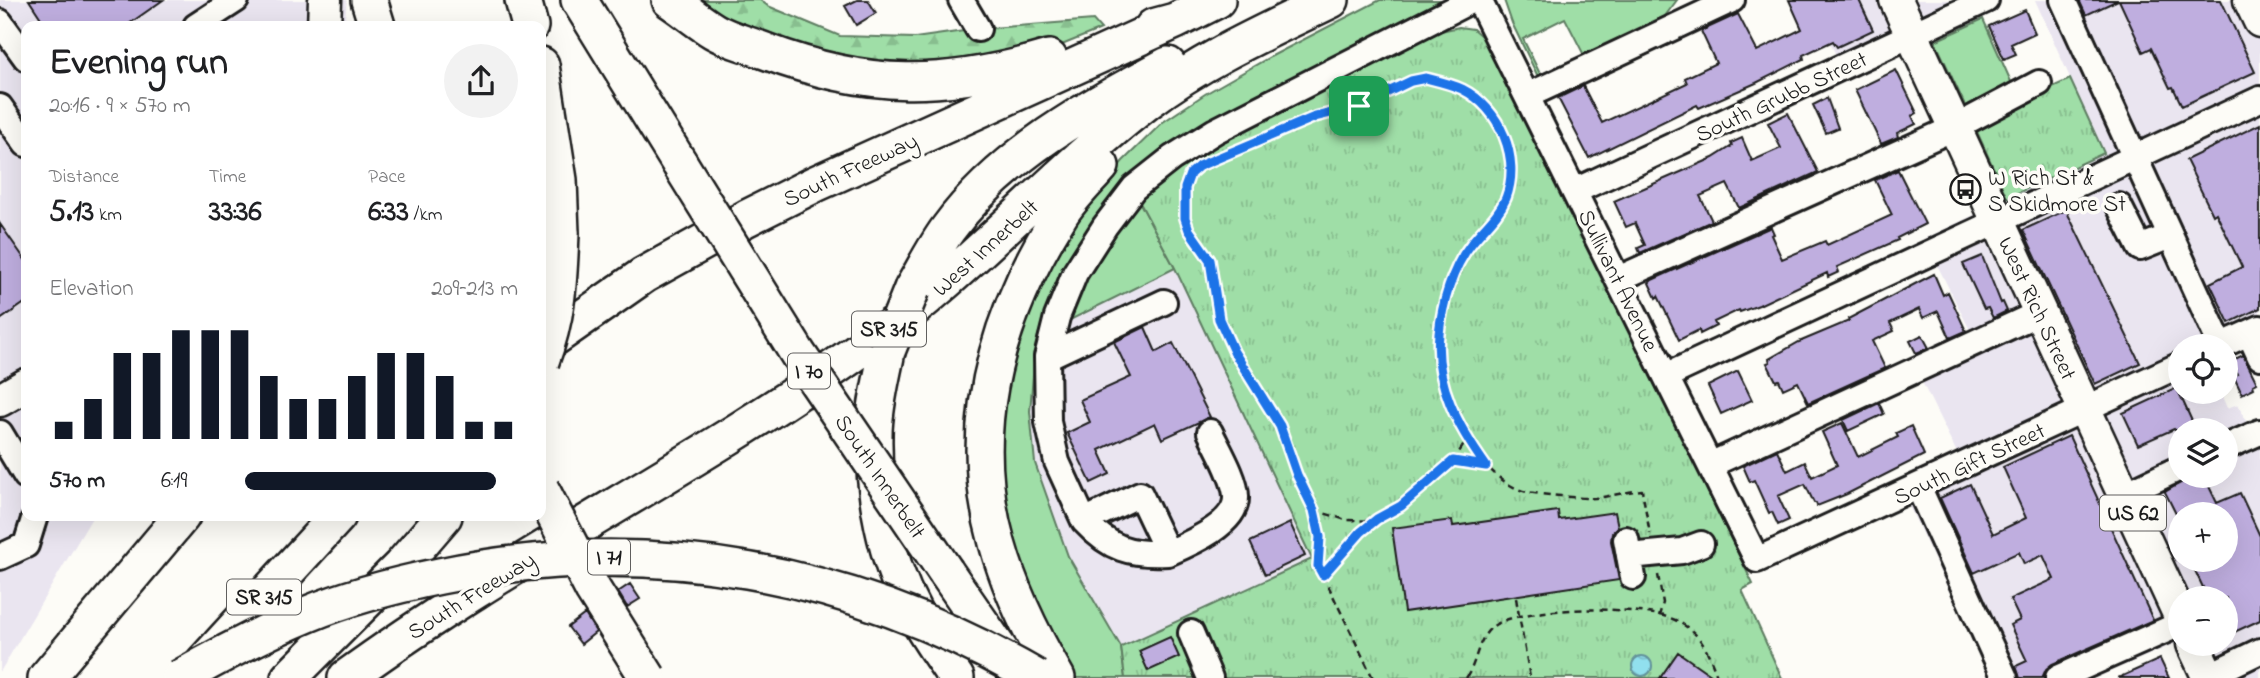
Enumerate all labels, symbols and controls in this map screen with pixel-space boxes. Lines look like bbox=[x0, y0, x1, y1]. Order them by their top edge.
text: Evening run bbox=[49, 36, 228, 92]
button: share bbox=[444, 44, 518, 118]
street label: South Grubb Street bbox=[1691, 44, 1874, 153]
pin bbox=[1329, 76, 1389, 136]
icon: arrive bbox=[1340, 87, 1378, 125]
text: 20:16 · 9 × 570 m bbox=[49, 90, 191, 123]
street label: South Freeway bbox=[778, 126, 925, 219]
place label: W Rich St & S Skidmore St bbox=[1988, 163, 2126, 222]
text: Distance bbox=[49, 164, 119, 191]
text: Time bbox=[209, 164, 246, 191]
text: Pace bbox=[368, 164, 405, 191]
bus stop icon: W Rich St & S Skidmore St bbox=[1948, 173, 1982, 207]
text: 5.13 bbox=[49, 191, 94, 235]
text: 33:36 bbox=[209, 191, 262, 235]
text: 6:33 bbox=[368, 191, 409, 235]
street label: West Innerbelt bbox=[926, 192, 1047, 306]
text: km bbox=[94, 202, 122, 229]
text: /km bbox=[409, 202, 443, 229]
street label: Sullivant Avenue bbox=[1568, 204, 1666, 358]
street label: West Rich Street bbox=[1988, 232, 2084, 387]
text: Elevation bbox=[49, 273, 134, 306]
text: 209–213 m bbox=[431, 273, 518, 306]
road number: SR 315 bbox=[852, 312, 926, 346]
map controls bbox=[2168, 334, 2238, 656]
button: locate bbox=[2168, 334, 2238, 404]
road number: I 70 bbox=[788, 354, 830, 388]
street label: South Innerbelt bbox=[825, 409, 933, 546]
street label: South Gift Street bbox=[1889, 416, 2052, 515]
button: layers bbox=[2168, 418, 2238, 488]
text: 570 m bbox=[49, 465, 105, 498]
text: 6:19 bbox=[161, 465, 187, 498]
road number: US 62 bbox=[2100, 496, 2166, 530]
button: + bbox=[2168, 502, 2238, 572]
road number: I 71 bbox=[588, 540, 630, 574]
street label: South Freeway bbox=[402, 545, 544, 651]
road number: SR 315 bbox=[227, 580, 301, 614]
button: − bbox=[2168, 586, 2238, 656]

